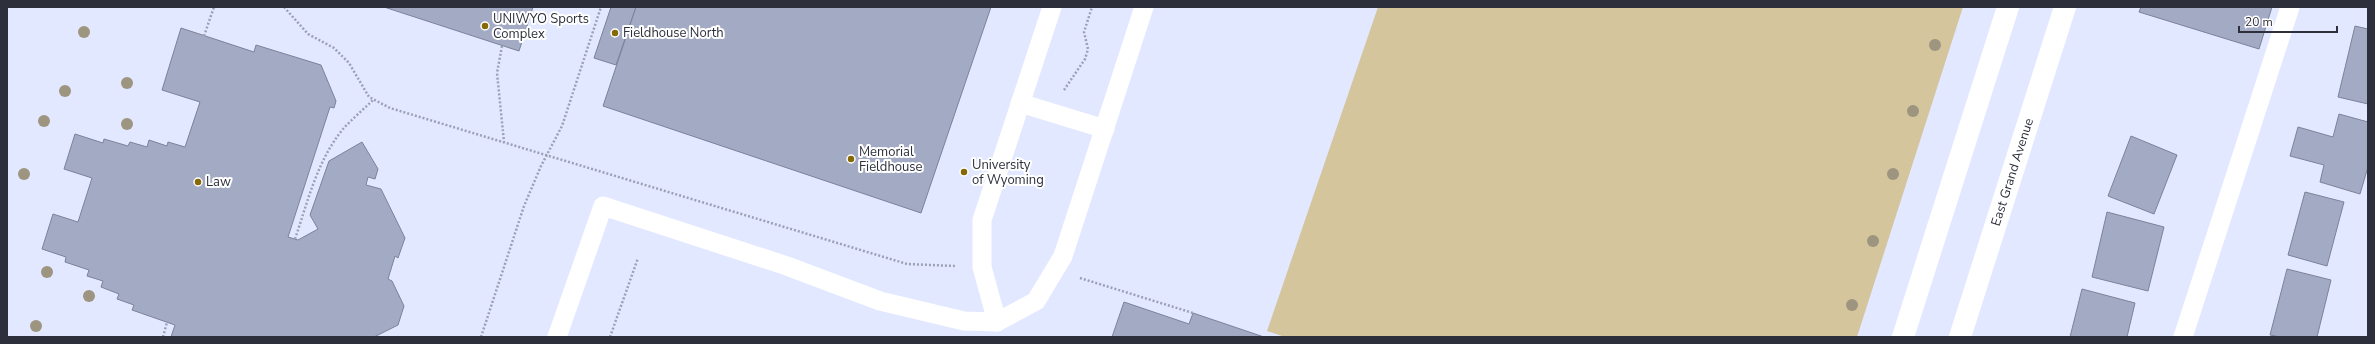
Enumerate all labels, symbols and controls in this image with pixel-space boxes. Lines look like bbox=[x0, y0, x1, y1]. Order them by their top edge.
scale bar bbox=[2239, 8, 2337, 34]
place label: UNIWYO Sports Complex bbox=[493, 10, 589, 43]
text: 20 m bbox=[2245, 14, 2273, 30]
marker: UNIWYO Sports Complex bbox=[480, 21, 490, 31]
place label: Fieldhouse North bbox=[623, 24, 724, 42]
marker: Fieldhouse North bbox=[610, 28, 620, 38]
street label: East Grand Avenue bbox=[1987, 116, 2038, 228]
place label: Memorial Fieldhouse bbox=[859, 143, 923, 176]
marker: Memorial Fieldhouse bbox=[846, 154, 856, 164]
place label: University of Wyoming bbox=[972, 156, 1044, 189]
marker: University of Wyoming bbox=[959, 167, 969, 177]
place label: Law bbox=[206, 173, 231, 191]
marker: Law bbox=[193, 177, 203, 187]

